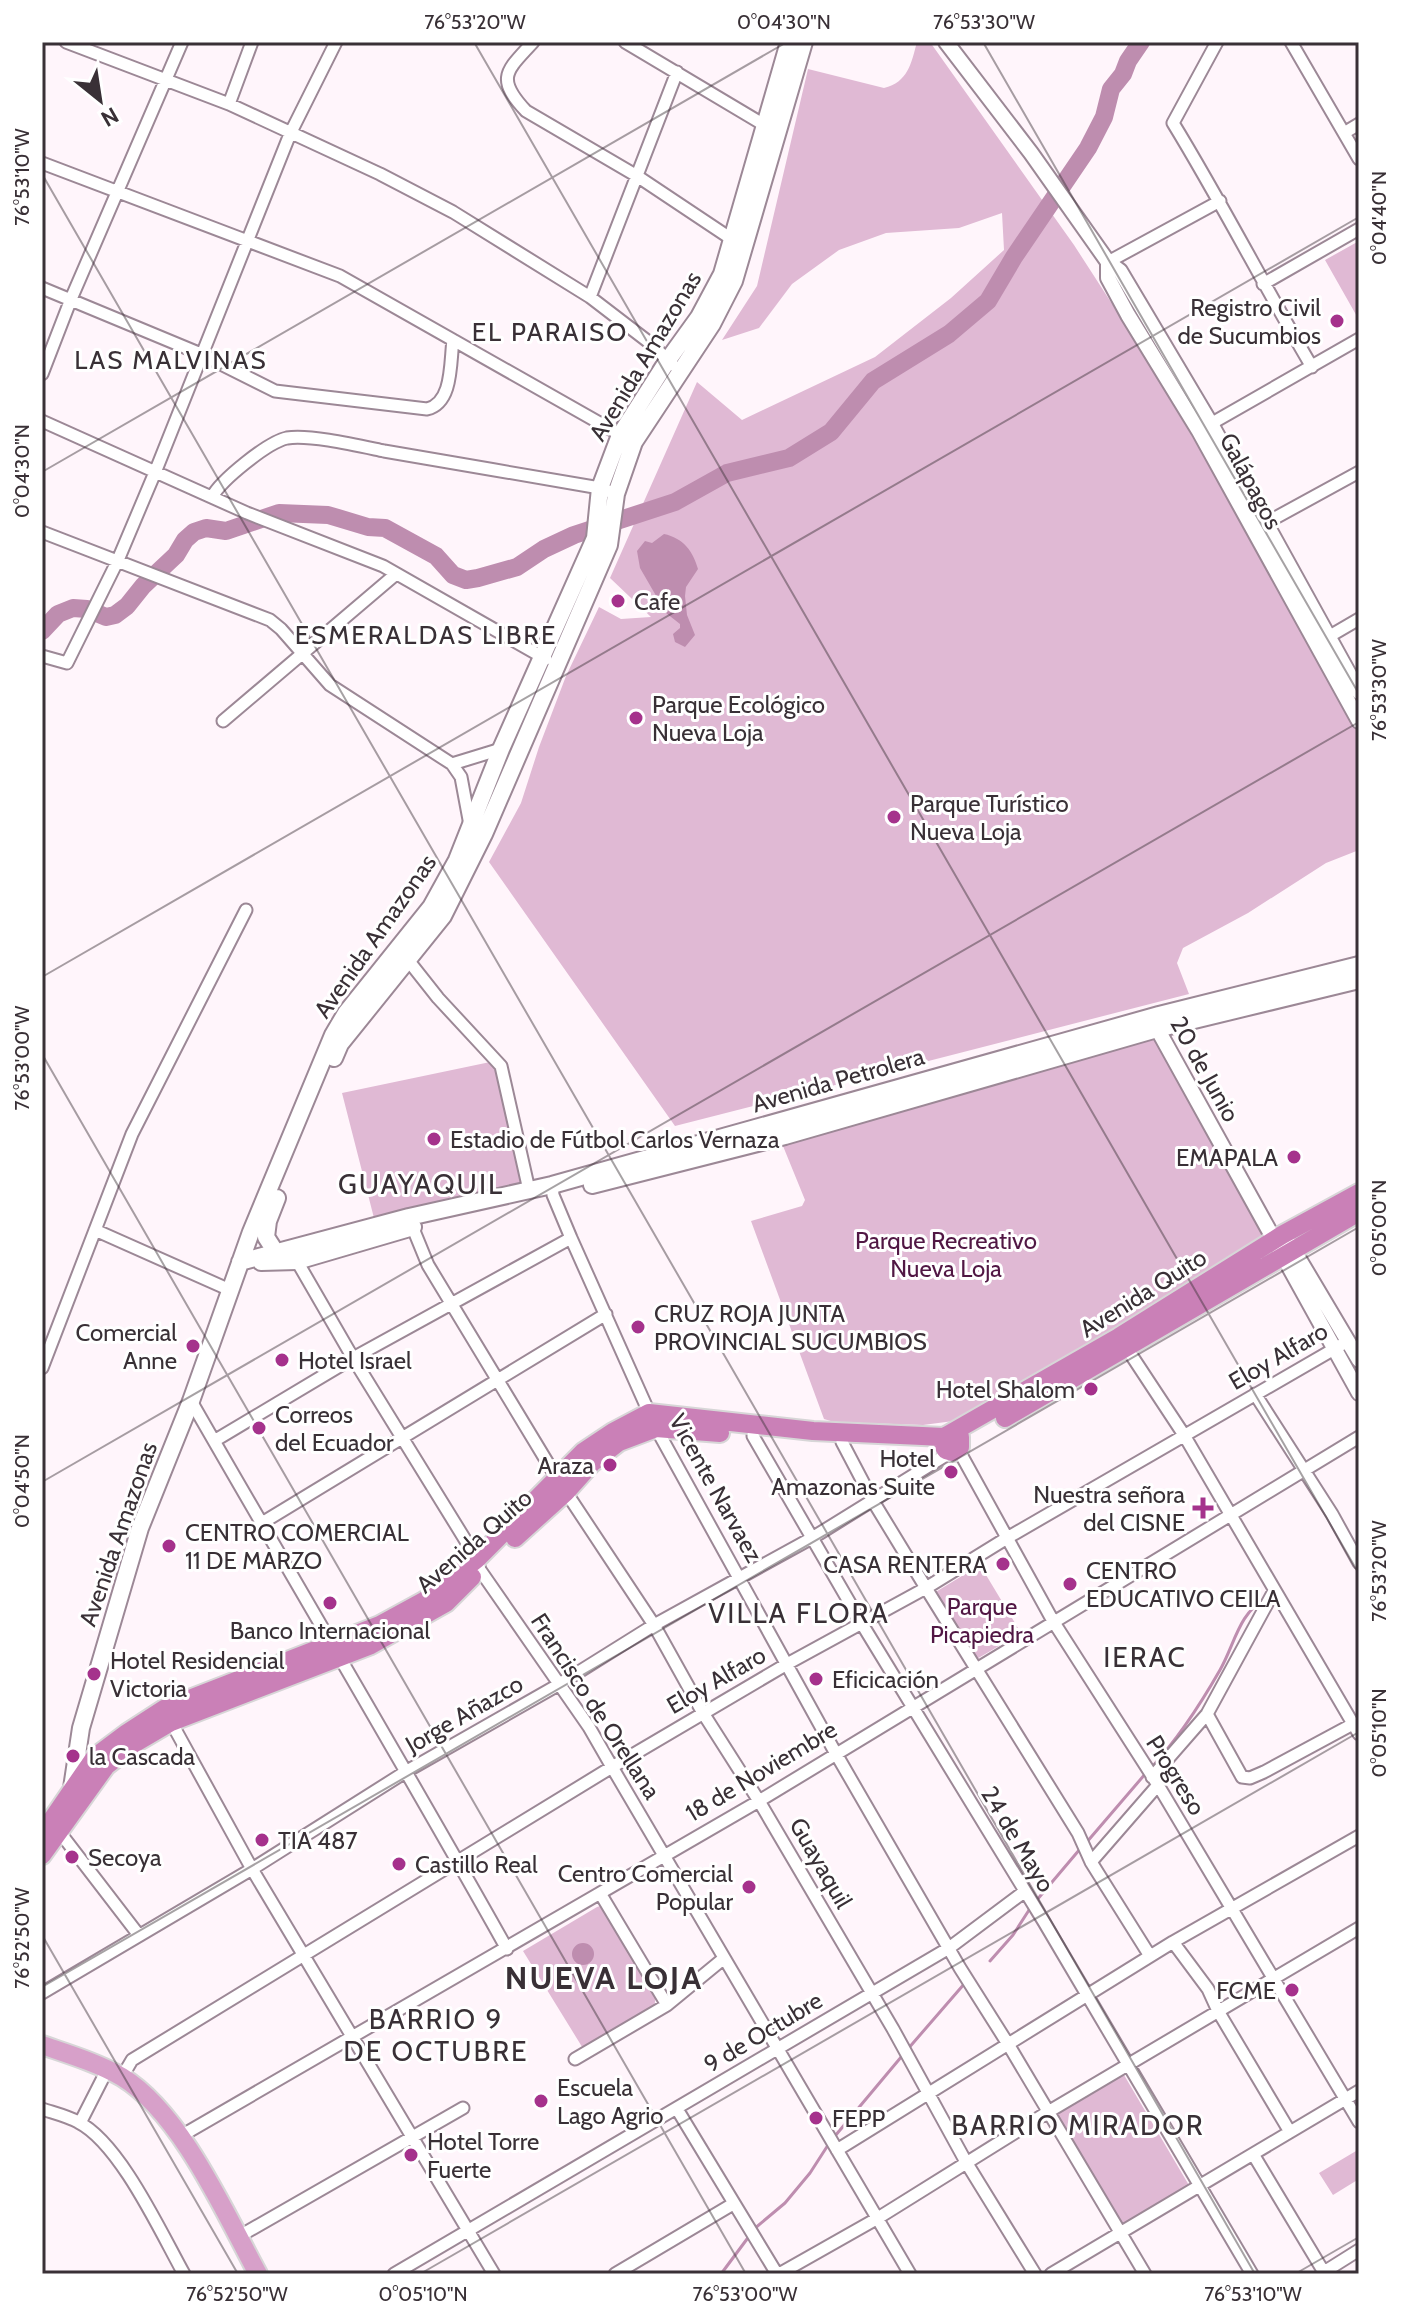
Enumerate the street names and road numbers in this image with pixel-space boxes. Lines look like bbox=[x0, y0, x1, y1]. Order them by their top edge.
street label: Avenida Amazonas bbox=[583, 266, 707, 446]
street label: Galápagos bbox=[1214, 428, 1288, 534]
street label: Avenida Amazonas bbox=[308, 849, 442, 1023]
street label: 20 de Junio bbox=[1164, 1011, 1246, 1127]
street label: Avenida Petrolera bbox=[749, 1041, 928, 1118]
street label: Avenida Quito bbox=[1074, 1243, 1212, 1343]
street label: Eloy Alfaro bbox=[1223, 1316, 1333, 1396]
street label: Vicente Narvaez bbox=[663, 1409, 769, 1567]
street label: Avenida Amazonas bbox=[73, 1438, 163, 1630]
street label: Avenida Quito bbox=[410, 1483, 538, 1599]
street label: Francisco de Orellana bbox=[525, 1608, 667, 1805]
street label: Eloy Alfaro bbox=[661, 1640, 771, 1720]
street label: Jorge Añazco bbox=[399, 1669, 528, 1760]
street label: 18 de Noviembre bbox=[680, 1714, 842, 1828]
street label: Progreso bbox=[1140, 1730, 1212, 1820]
street label: 24 de Mayo bbox=[975, 1781, 1061, 1897]
street label: Guayaquil bbox=[783, 1813, 859, 1914]
street label: 9 de Octubre bbox=[699, 1985, 827, 2079]

